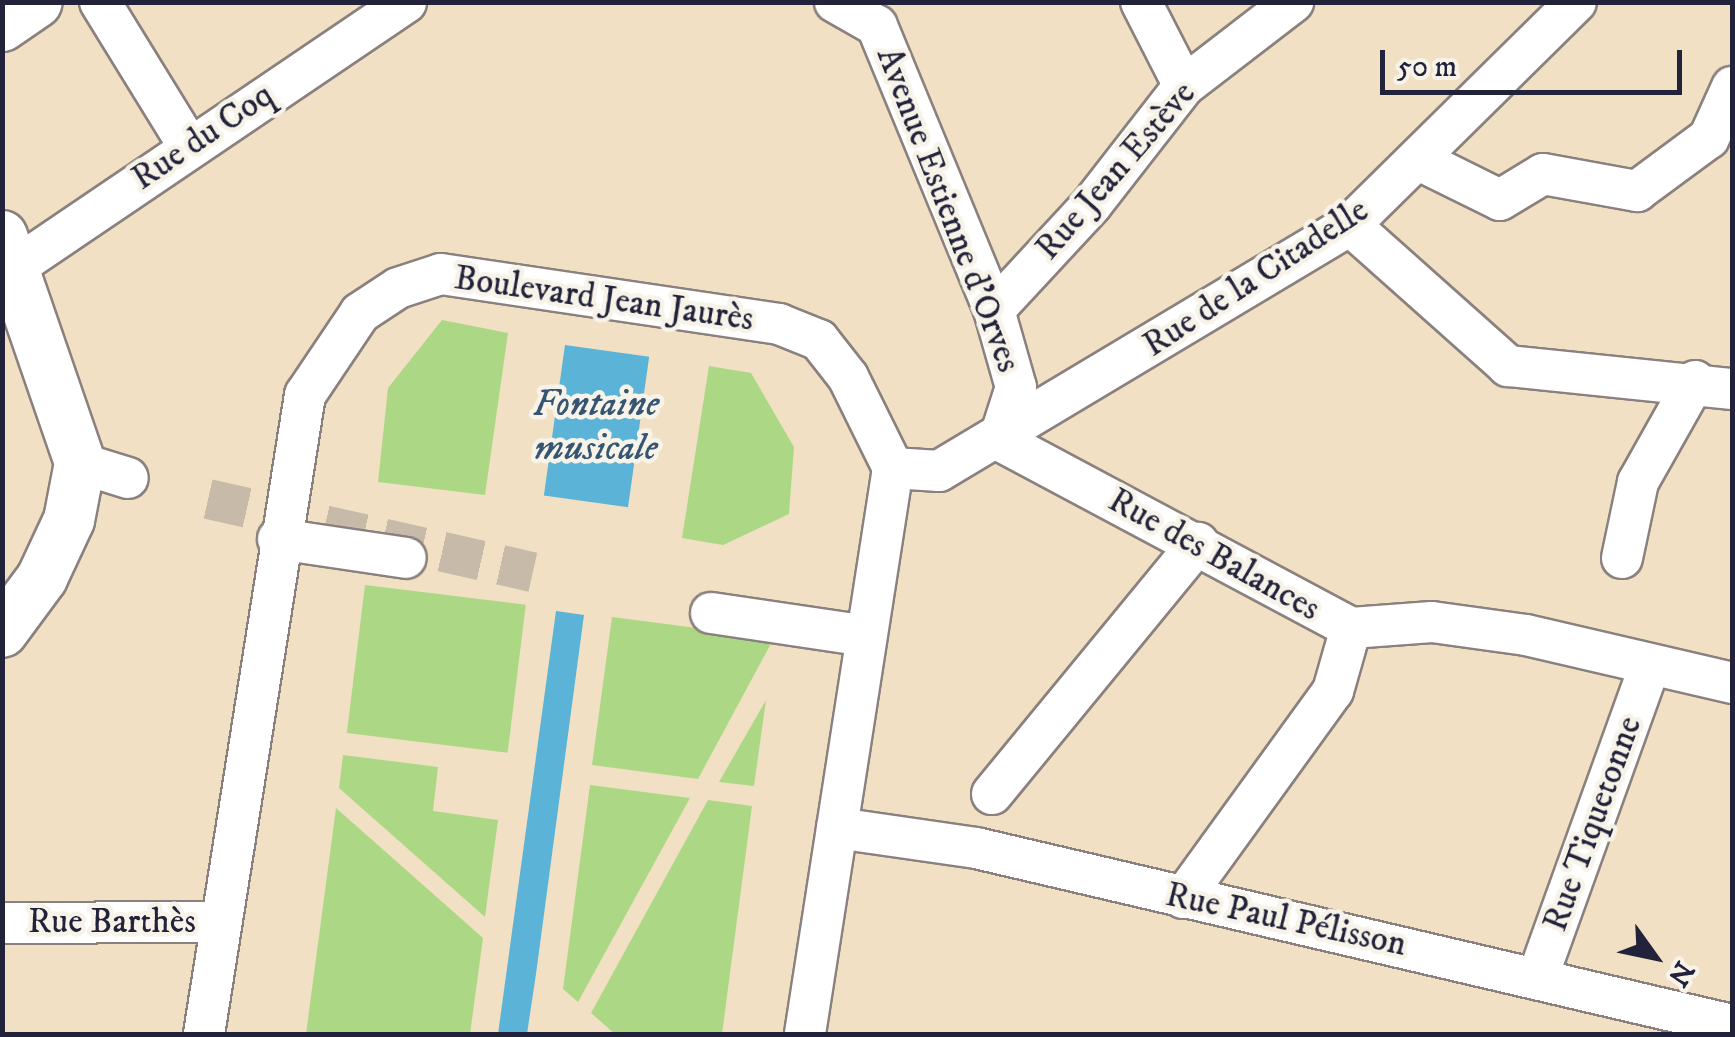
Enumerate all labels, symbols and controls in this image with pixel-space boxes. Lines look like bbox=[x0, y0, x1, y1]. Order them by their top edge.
scale bar bbox=[1385, 30, 1688, 92]
street label: Avenue Estienne d'Orves bbox=[867, 42, 1029, 378]
text: 50 m bbox=[1397, 49, 1457, 86]
street label: Rue Jean Estève bbox=[1027, 73, 1205, 269]
street label: Rue du Coq bbox=[124, 74, 282, 200]
street label: Rue de la Citadelle bbox=[1136, 190, 1376, 366]
street label: Boulevard Jean Jaurès bbox=[452, 257, 756, 341]
water label: Fontaine musicale bbox=[533, 382, 659, 472]
street label: Rue des Balances bbox=[1101, 480, 1327, 630]
street label: Rue Tiquetonne bbox=[1535, 711, 1651, 937]
street label: Rue Paul Pélisson bbox=[1162, 874, 1410, 966]
street label: Rue Barthès bbox=[28, 901, 196, 943]
north arrow bbox=[1605, 907, 1705, 1007]
text: N bbox=[1660, 954, 1702, 993]

